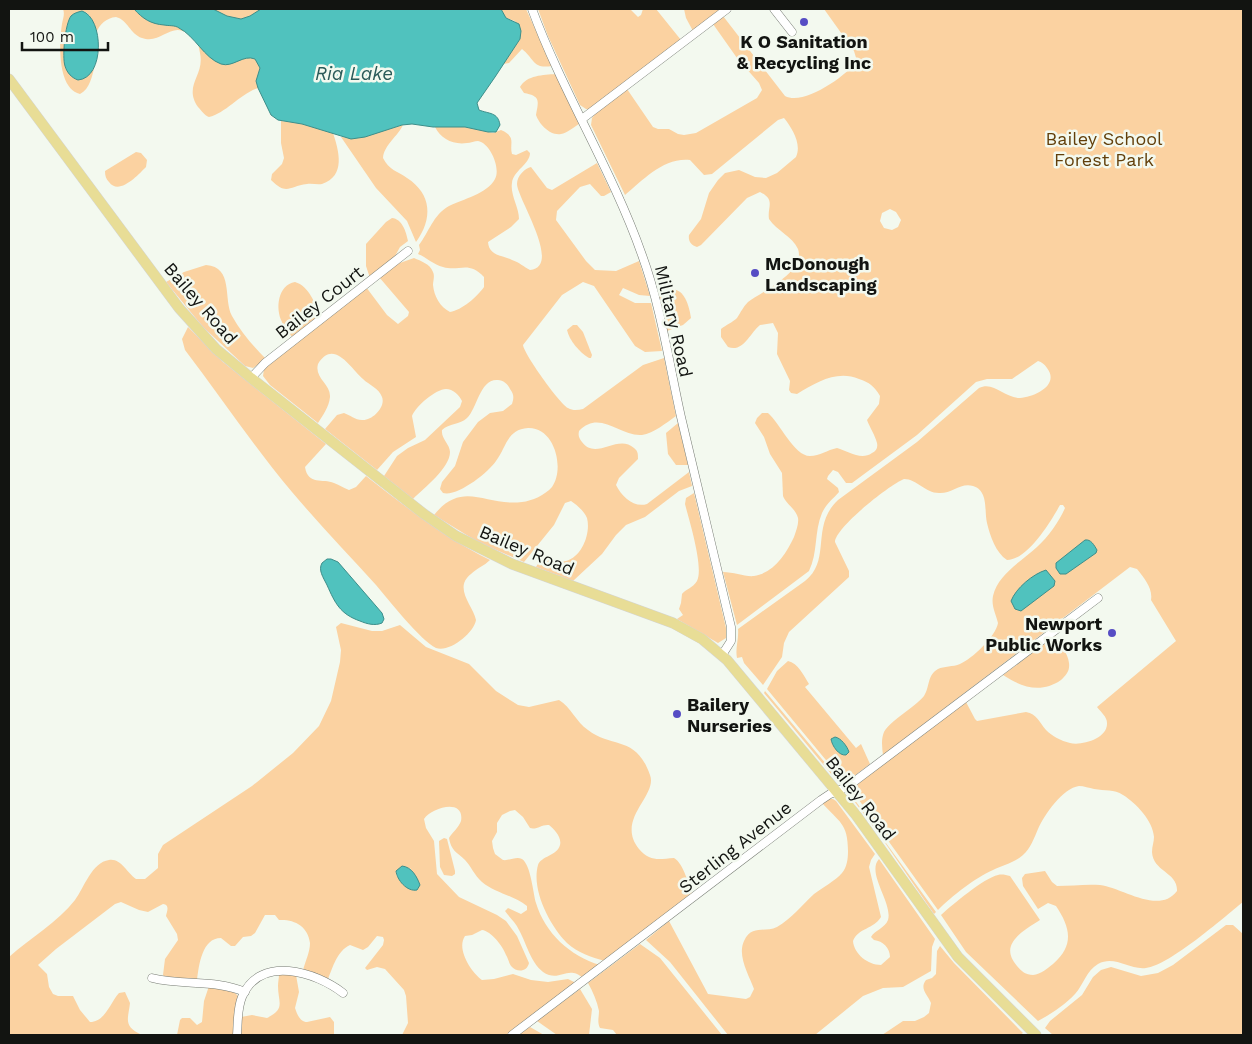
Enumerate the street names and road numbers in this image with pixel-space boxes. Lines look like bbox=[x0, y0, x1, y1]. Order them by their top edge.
street label: Bailey Road bbox=[160, 258, 242, 348]
street label: Bailey Court bbox=[271, 261, 367, 343]
street label: Military Road bbox=[651, 263, 697, 379]
street label: Bailey Road bbox=[476, 521, 578, 579]
street label: Bailey Road bbox=[822, 752, 900, 844]
street label: Sterling Avenue bbox=[675, 797, 795, 897]

